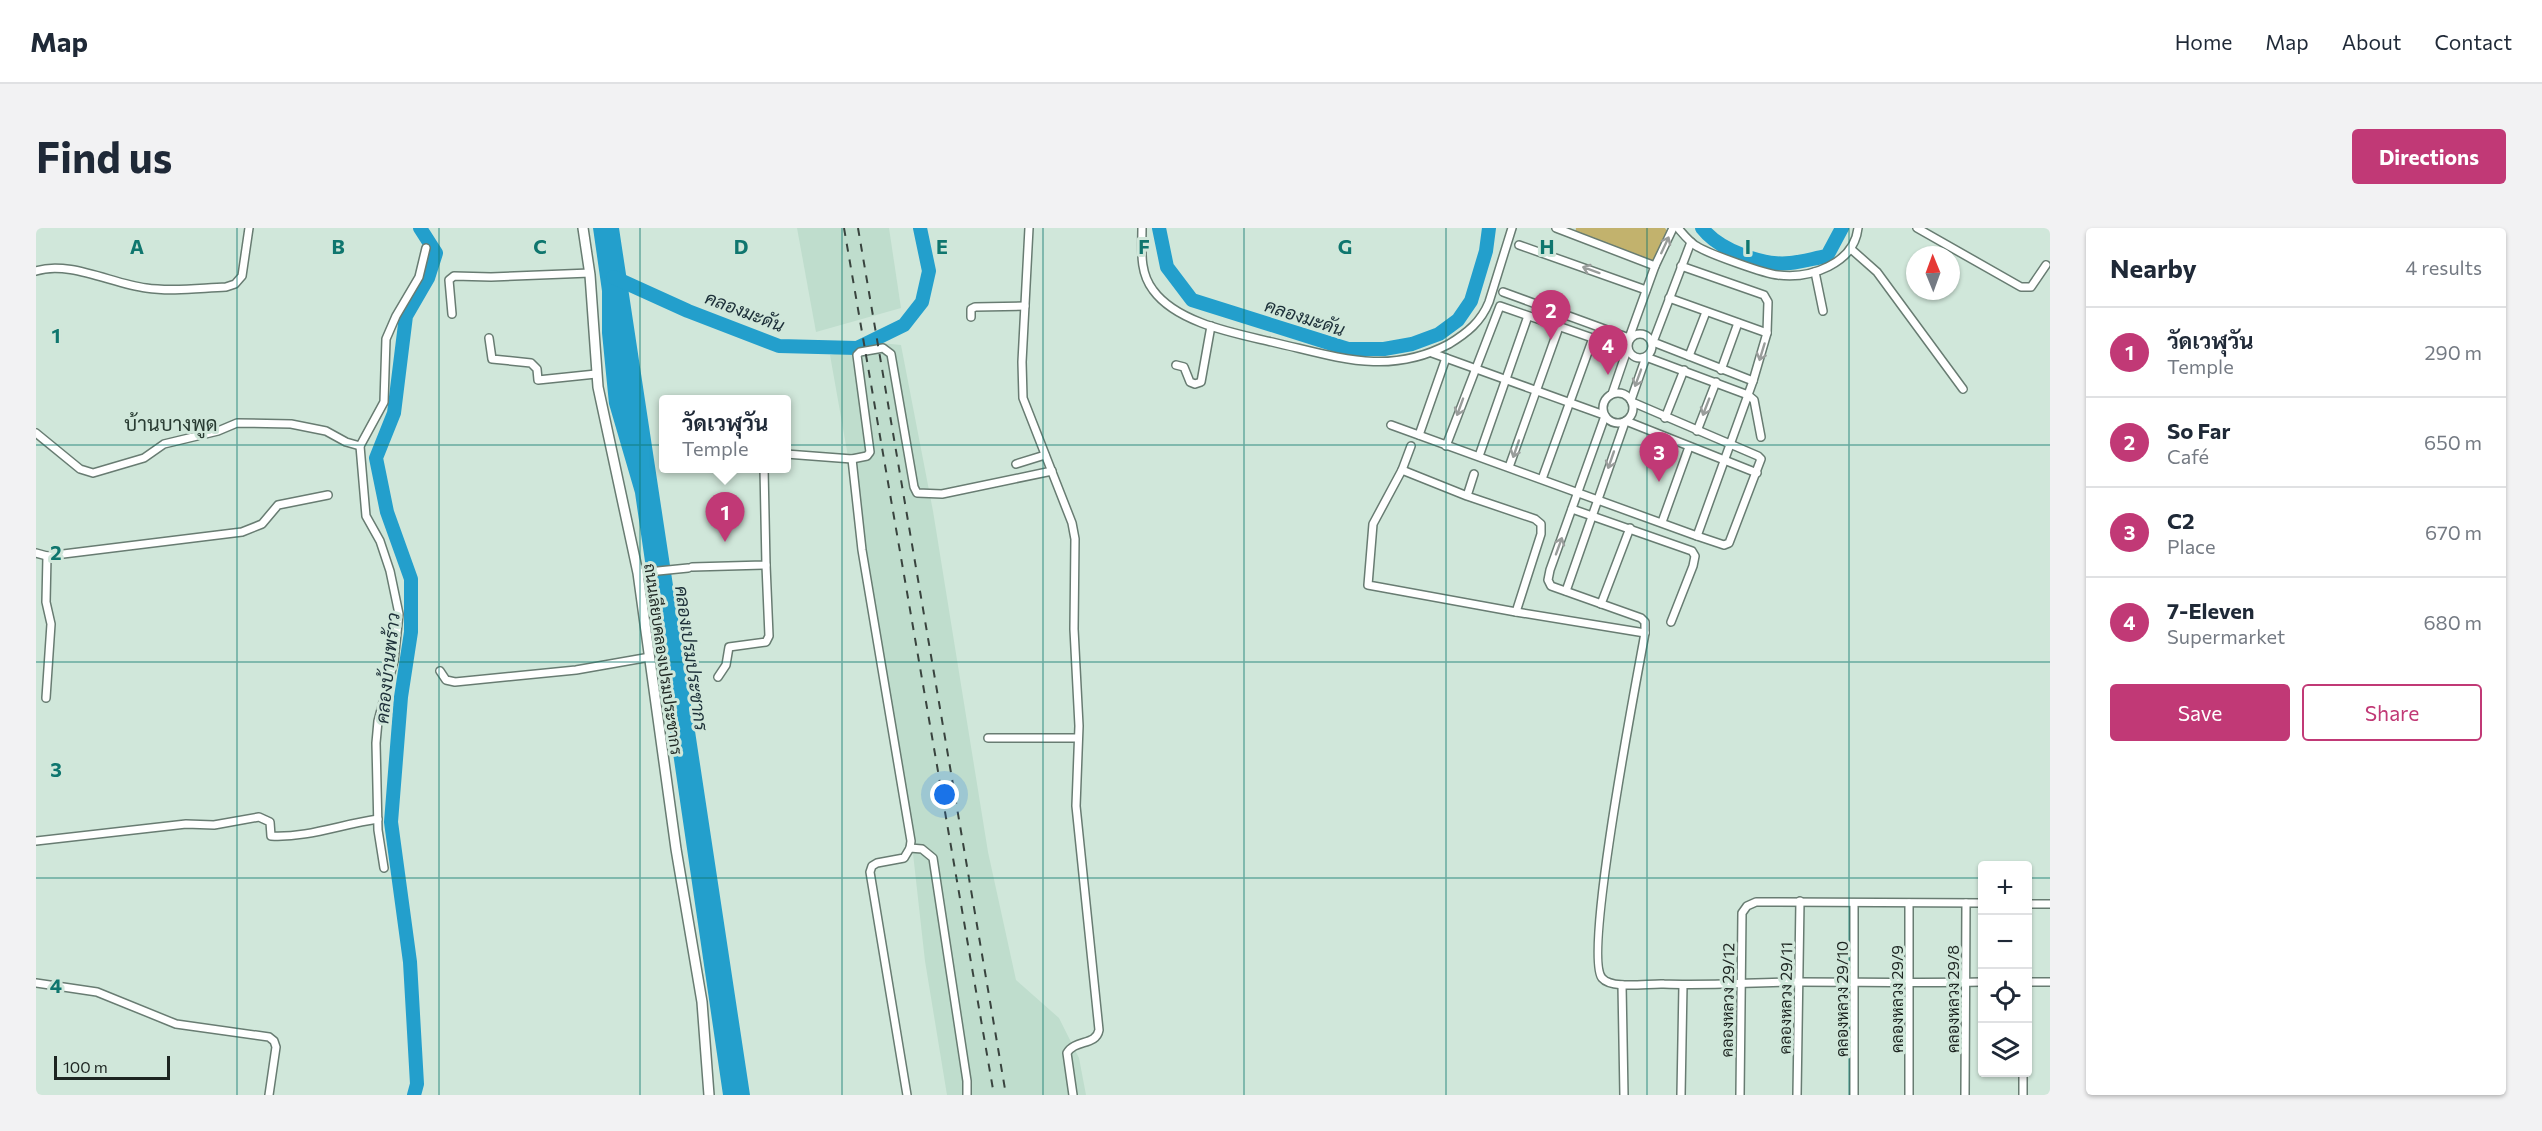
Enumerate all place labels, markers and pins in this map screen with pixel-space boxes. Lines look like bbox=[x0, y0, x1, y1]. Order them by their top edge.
pin: 2 bbox=[1532, 291, 1570, 340]
pin: 4 bbox=[1588, 326, 1628, 375]
pin: 3 bbox=[1640, 432, 1678, 482]
pin: 1 bbox=[706, 492, 744, 542]

